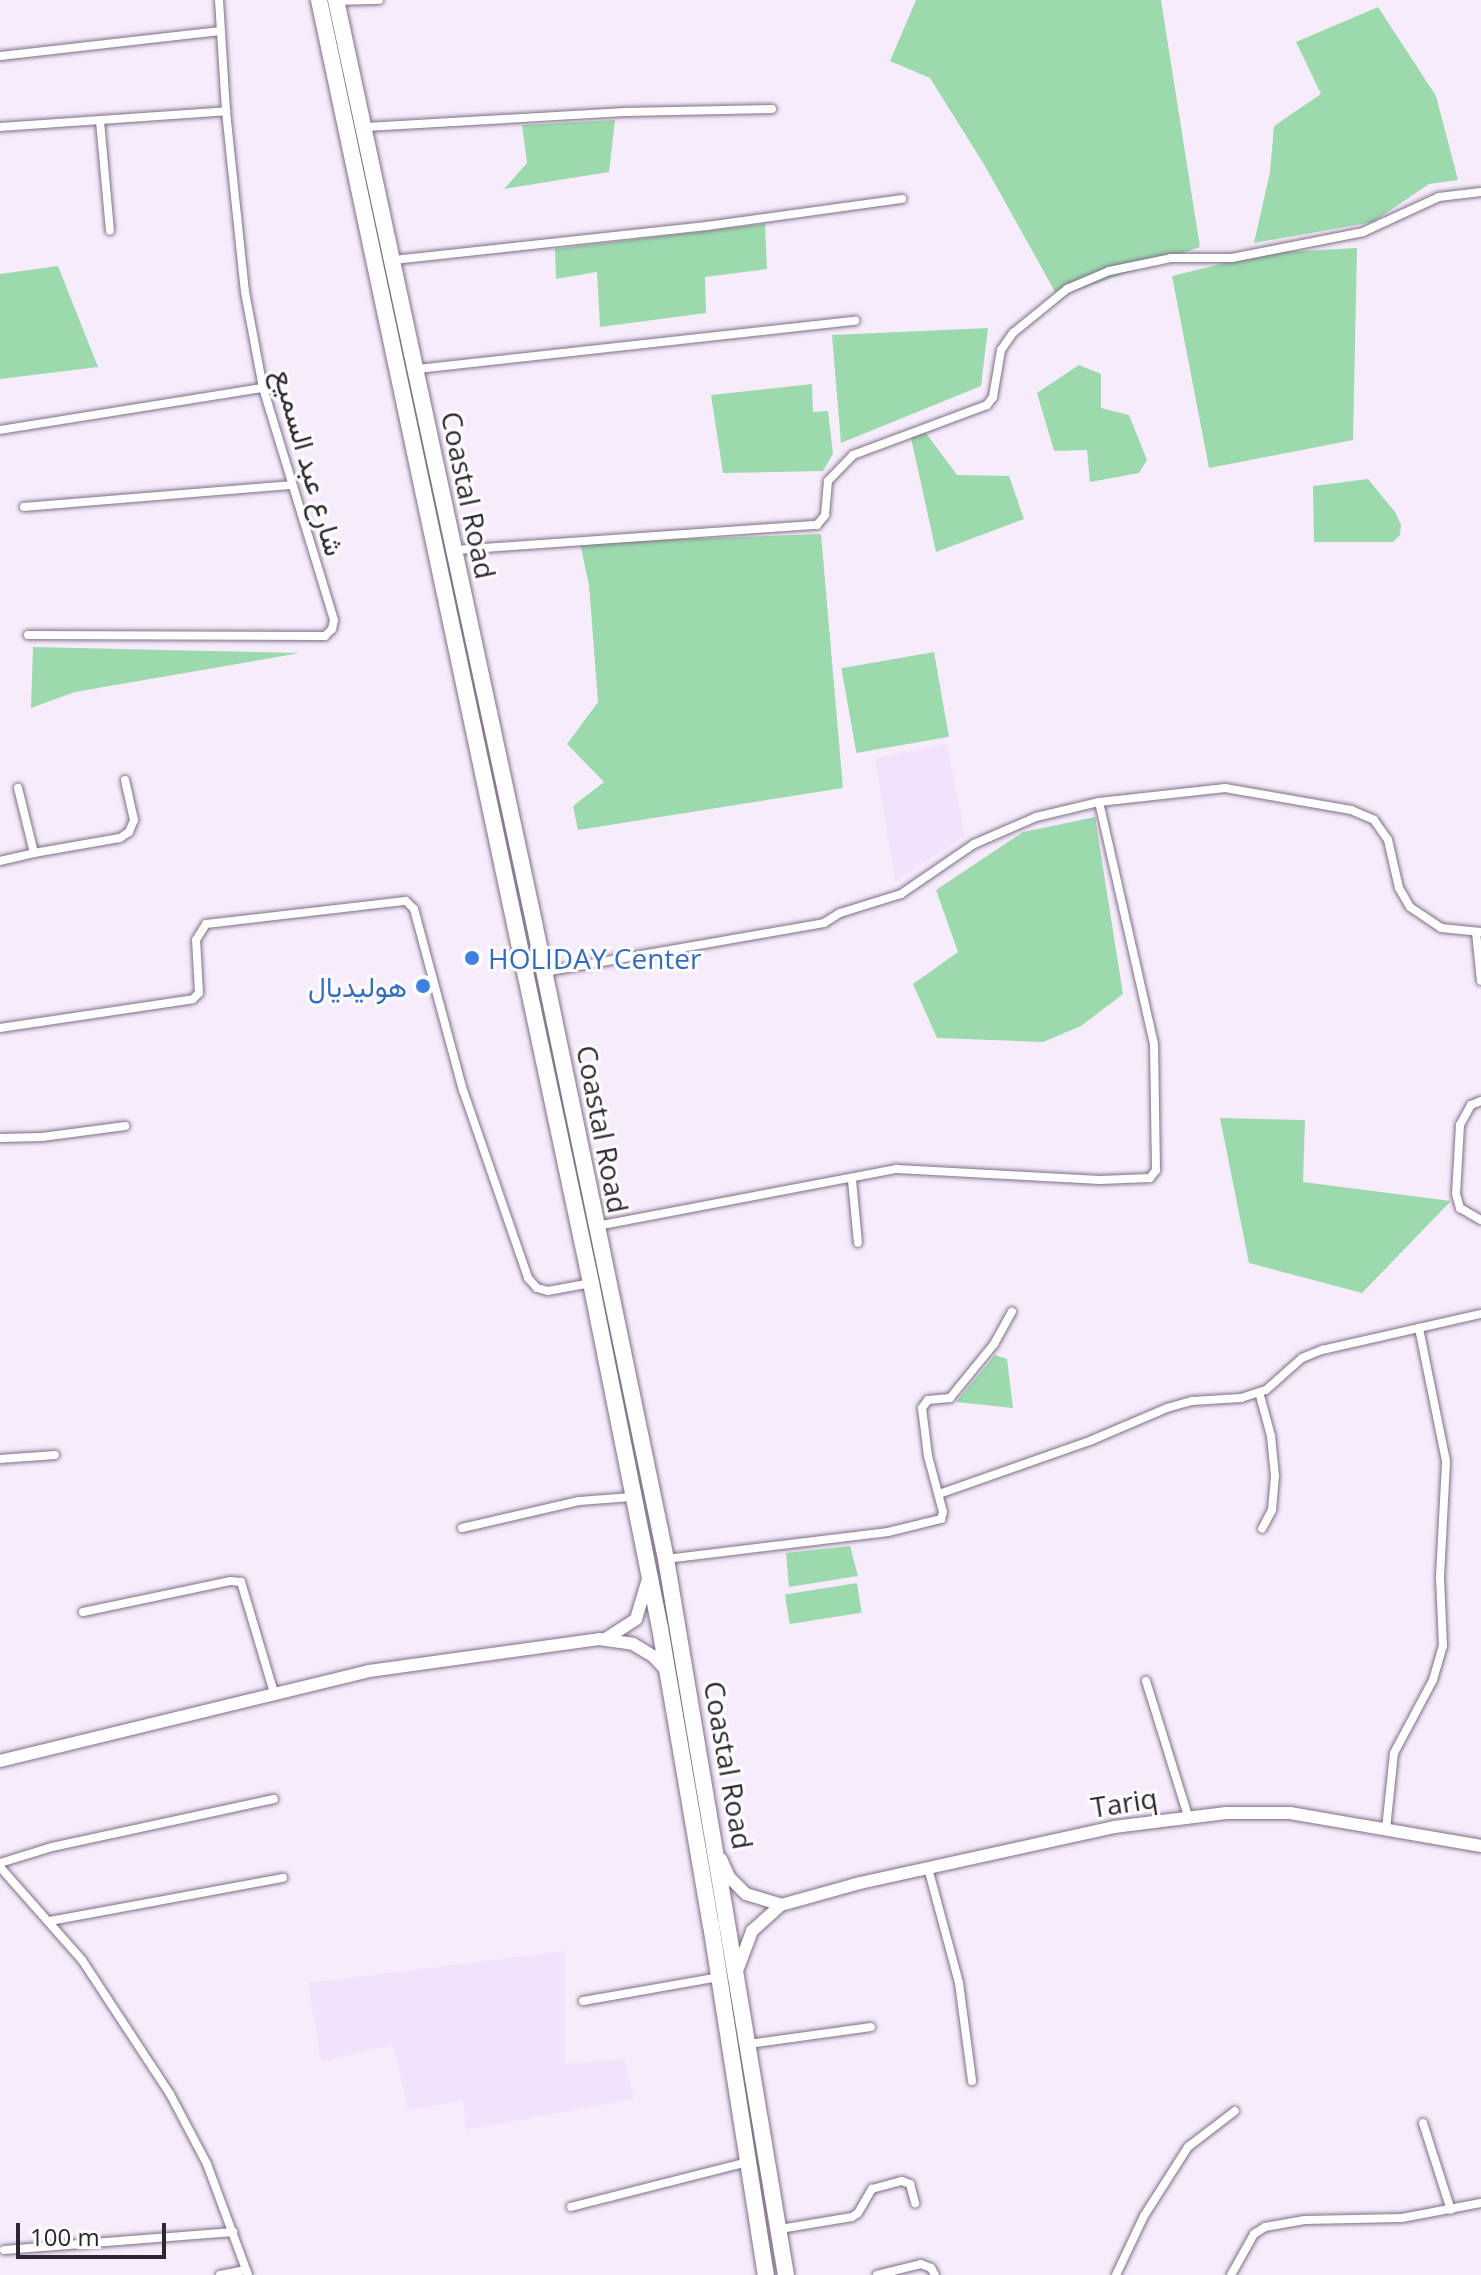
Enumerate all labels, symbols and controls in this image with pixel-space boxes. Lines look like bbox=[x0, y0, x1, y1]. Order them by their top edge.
street label: شارع عبد السميع bbox=[267, 365, 353, 559]
street label: Coastal Road bbox=[435, 408, 503, 582]
place label: HOLIDAY Center bbox=[488, 941, 701, 975]
marker: HOLIDAY Center bbox=[463, 949, 481, 967]
place label: هوليديال bbox=[308, 969, 407, 1003]
marker: هوليديال bbox=[414, 977, 432, 995]
street label: Coastal Road bbox=[570, 1042, 636, 1216]
street label: Coastal Road bbox=[698, 1678, 760, 1852]
street label: Tariq bbox=[1088, 1780, 1160, 1824]
scale bar bbox=[20, 2207, 170, 2257]
text: 100 m bbox=[30, 2220, 100, 2253]

